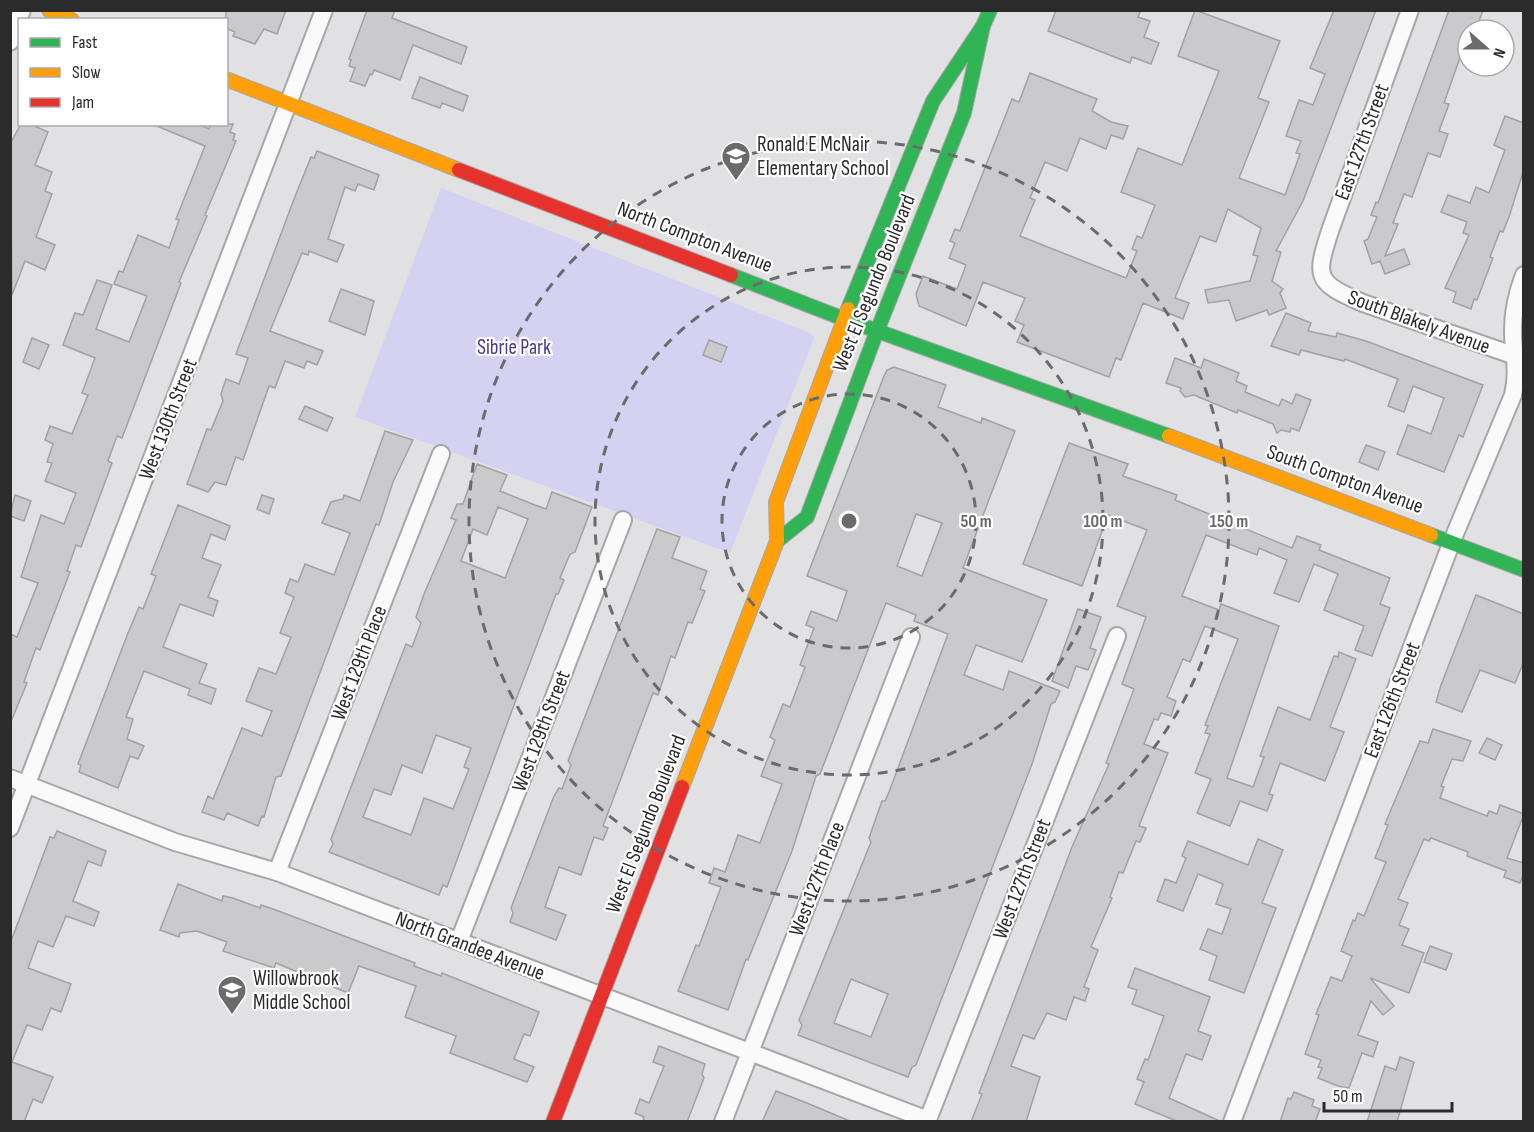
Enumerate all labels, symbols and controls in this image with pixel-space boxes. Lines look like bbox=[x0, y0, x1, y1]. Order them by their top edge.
legend bbox=[18, 18, 228, 126]
north arrow bbox=[1456, 18, 1516, 78]
text: Fast bbox=[72, 32, 98, 53]
text: N bbox=[1488, 45, 1509, 60]
text: Slow bbox=[72, 62, 101, 83]
street label: East 127th Street bbox=[1329, 81, 1395, 203]
text: Jam bbox=[71, 92, 94, 113]
place label: Ronald E McNair Elementary School bbox=[757, 132, 889, 181]
school or university icon: Ronald E McNair Elementary School bbox=[720, 140, 752, 182]
street label: West El Segundo Boulevard bbox=[827, 191, 921, 375]
street label: North Compton Avenue bbox=[614, 196, 776, 278]
street label: South Blakely Avenue bbox=[1345, 285, 1493, 359]
park label: Sibrie Park bbox=[477, 335, 551, 360]
street label: West 130th Street bbox=[133, 355, 203, 483]
street label: South Compton Avenue bbox=[1263, 439, 1427, 519]
centre of rings bbox=[839, 511, 859, 531]
text: 50 m bbox=[960, 511, 992, 532]
text: 100 m bbox=[1084, 511, 1123, 532]
text: 150 m bbox=[1210, 511, 1248, 532]
street label: West 129th Place bbox=[326, 602, 392, 724]
street label: East 126th Street bbox=[1358, 638, 1426, 762]
street label: West 129th Street bbox=[506, 667, 576, 795]
street label: West El Segundo Boulevard bbox=[601, 731, 691, 917]
street label: West 127th Street bbox=[988, 815, 1056, 943]
street label: West 127th Place bbox=[784, 818, 850, 940]
street label: North Grandee Avenue bbox=[392, 906, 548, 986]
place label: Willowbrook Middle School bbox=[253, 966, 350, 1015]
school or university icon: Willowbrook Middle School bbox=[216, 974, 248, 1016]
scale bar bbox=[1324, 1075, 1452, 1113]
text: 50 m bbox=[1333, 1086, 1363, 1107]

